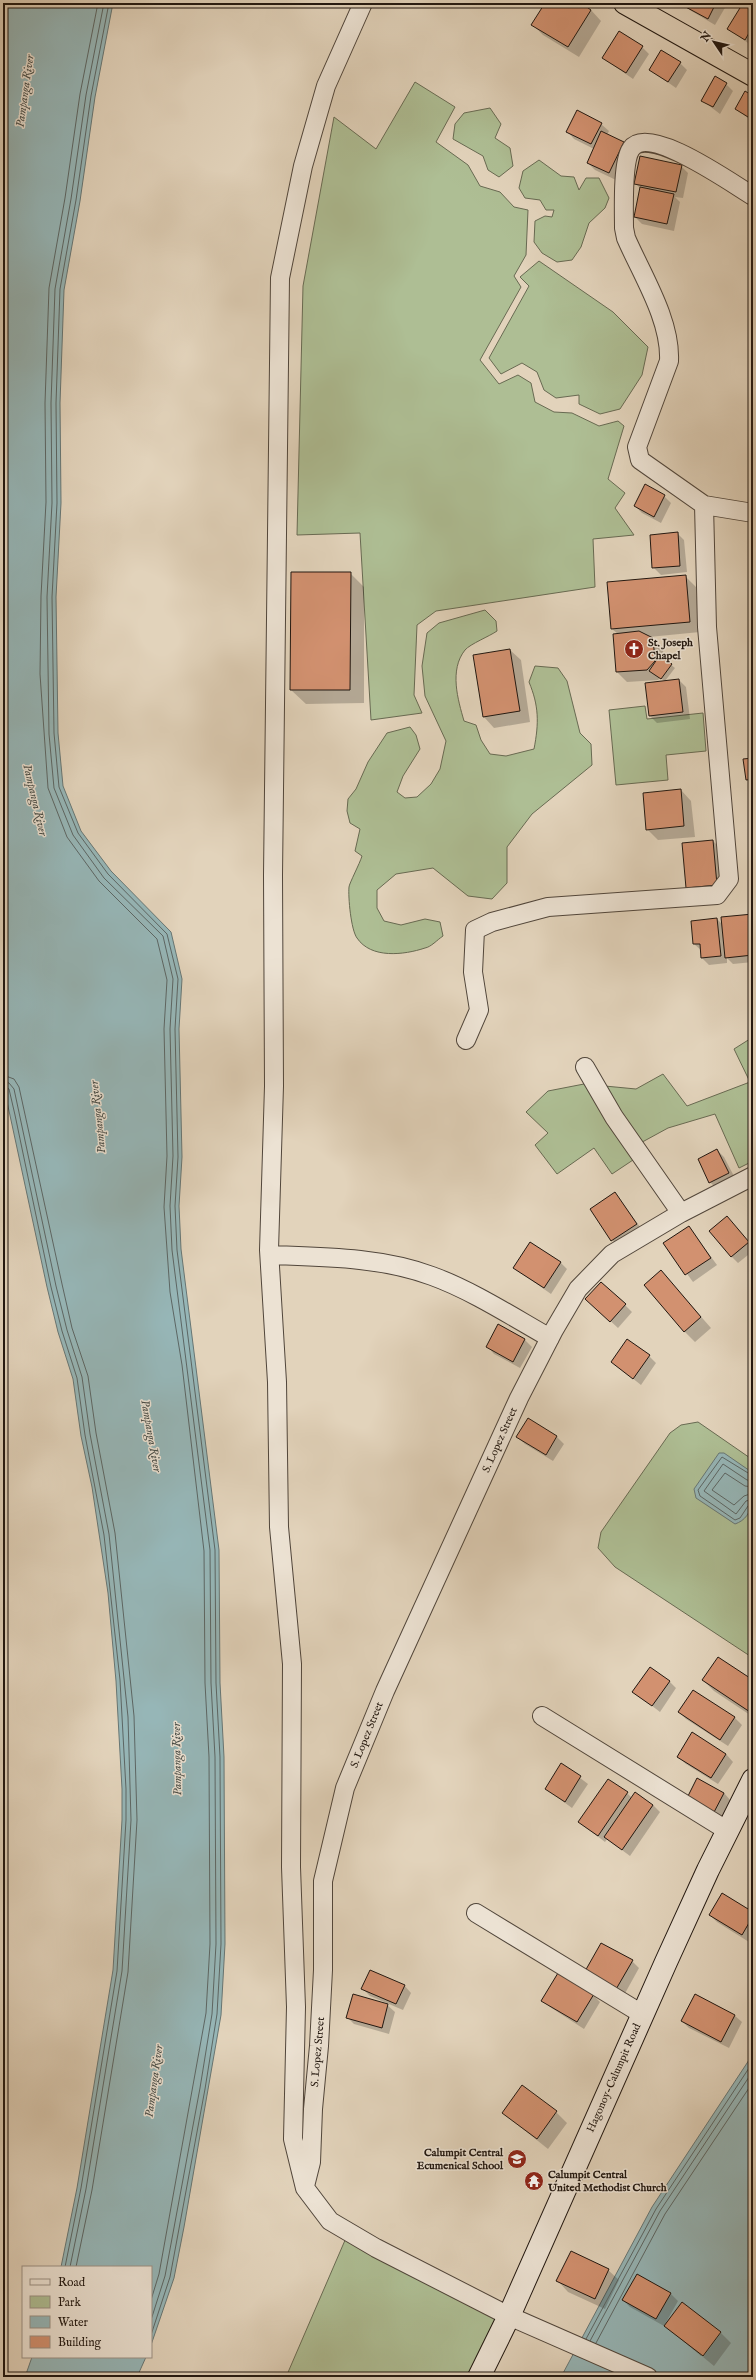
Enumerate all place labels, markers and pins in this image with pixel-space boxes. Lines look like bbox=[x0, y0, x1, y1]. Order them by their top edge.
place label: St. Joseph Chapel bbox=[648, 636, 693, 663]
church icon: St. Joseph Chapel bbox=[623, 638, 645, 660]
place label: Calumpit Central Ecumenical School bbox=[417, 2146, 504, 2173]
school or university icon: Calumpit Central Ecumenical School bbox=[506, 2148, 528, 2170]
place label: Calumpit Central United Methodist Church bbox=[547, 2168, 667, 2195]
temple icon: Calumpit Central United Methodist Church bbox=[523, 2170, 545, 2192]

